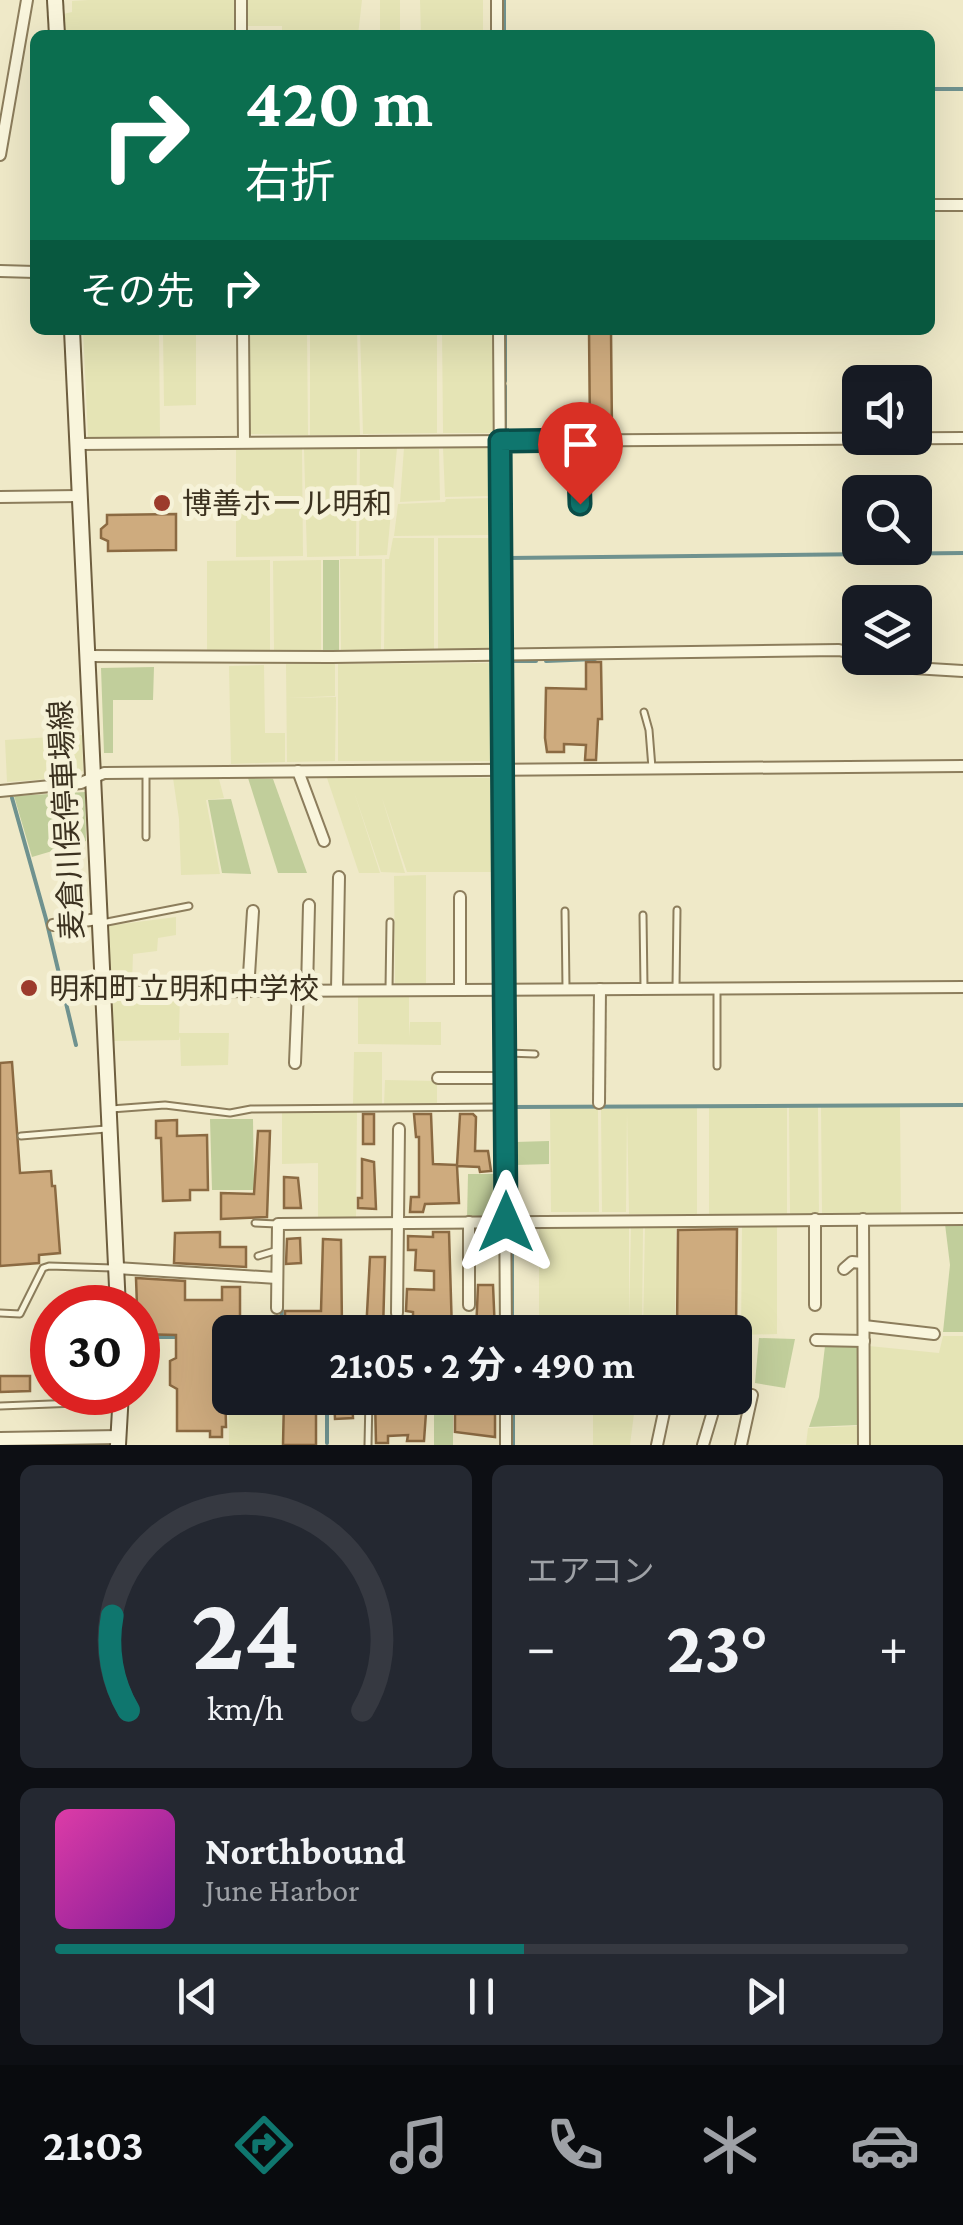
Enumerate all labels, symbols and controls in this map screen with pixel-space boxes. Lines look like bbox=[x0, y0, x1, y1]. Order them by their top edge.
text: 420 m bbox=[245, 63, 433, 141]
icon: right bbox=[80, 70, 210, 200]
text: 右折 bbox=[245, 157, 335, 207]
icon: right bbox=[214, 260, 269, 315]
text: その先 bbox=[80, 270, 194, 312]
map controls bbox=[842, 365, 932, 675]
button: sound bbox=[842, 365, 932, 455]
pin bbox=[538, 402, 623, 505]
icon: arrive bbox=[553, 417, 608, 472]
button: search bbox=[842, 475, 932, 565]
place label: 博善ホール明和 bbox=[182, 487, 392, 520]
marker: 博善ホール明和 bbox=[151, 492, 173, 514]
button: layers bbox=[842, 585, 932, 675]
street label: 麦倉川俣停車場線 bbox=[43, 699, 89, 941]
place label: 明和町立明和中学校 bbox=[49, 972, 319, 1005]
marker: 明和町立明和中学校 bbox=[18, 977, 40, 999]
position arrow bbox=[454, 1170, 558, 1274]
speed limit sign: 30 bbox=[30, 1285, 160, 1415]
text: 21:05 · 2 分 · 490 m bbox=[329, 1344, 635, 1386]
text: エアコン bbox=[527, 1553, 655, 1589]
text: 24 bbox=[191, 1575, 300, 1690]
text: 23° bbox=[666, 1605, 769, 1688]
text: − bbox=[527, 1616, 556, 1677]
text: + bbox=[879, 1616, 908, 1677]
text: km/h bbox=[207, 1688, 284, 1728]
text: Northbound bbox=[205, 1830, 406, 1872]
text: June Harbor bbox=[205, 1872, 360, 1908]
icon: previous bbox=[170, 1969, 225, 2024]
icon: pause bbox=[454, 1969, 509, 2024]
icon: next bbox=[738, 1969, 793, 2024]
icon: directions bbox=[229, 2110, 299, 2180]
icon: music bbox=[384, 2110, 454, 2180]
icon: phone bbox=[540, 2110, 610, 2180]
icon: climate bbox=[695, 2110, 765, 2180]
icon: car bbox=[850, 2110, 920, 2180]
text: 21:03 bbox=[43, 2120, 144, 2170]

